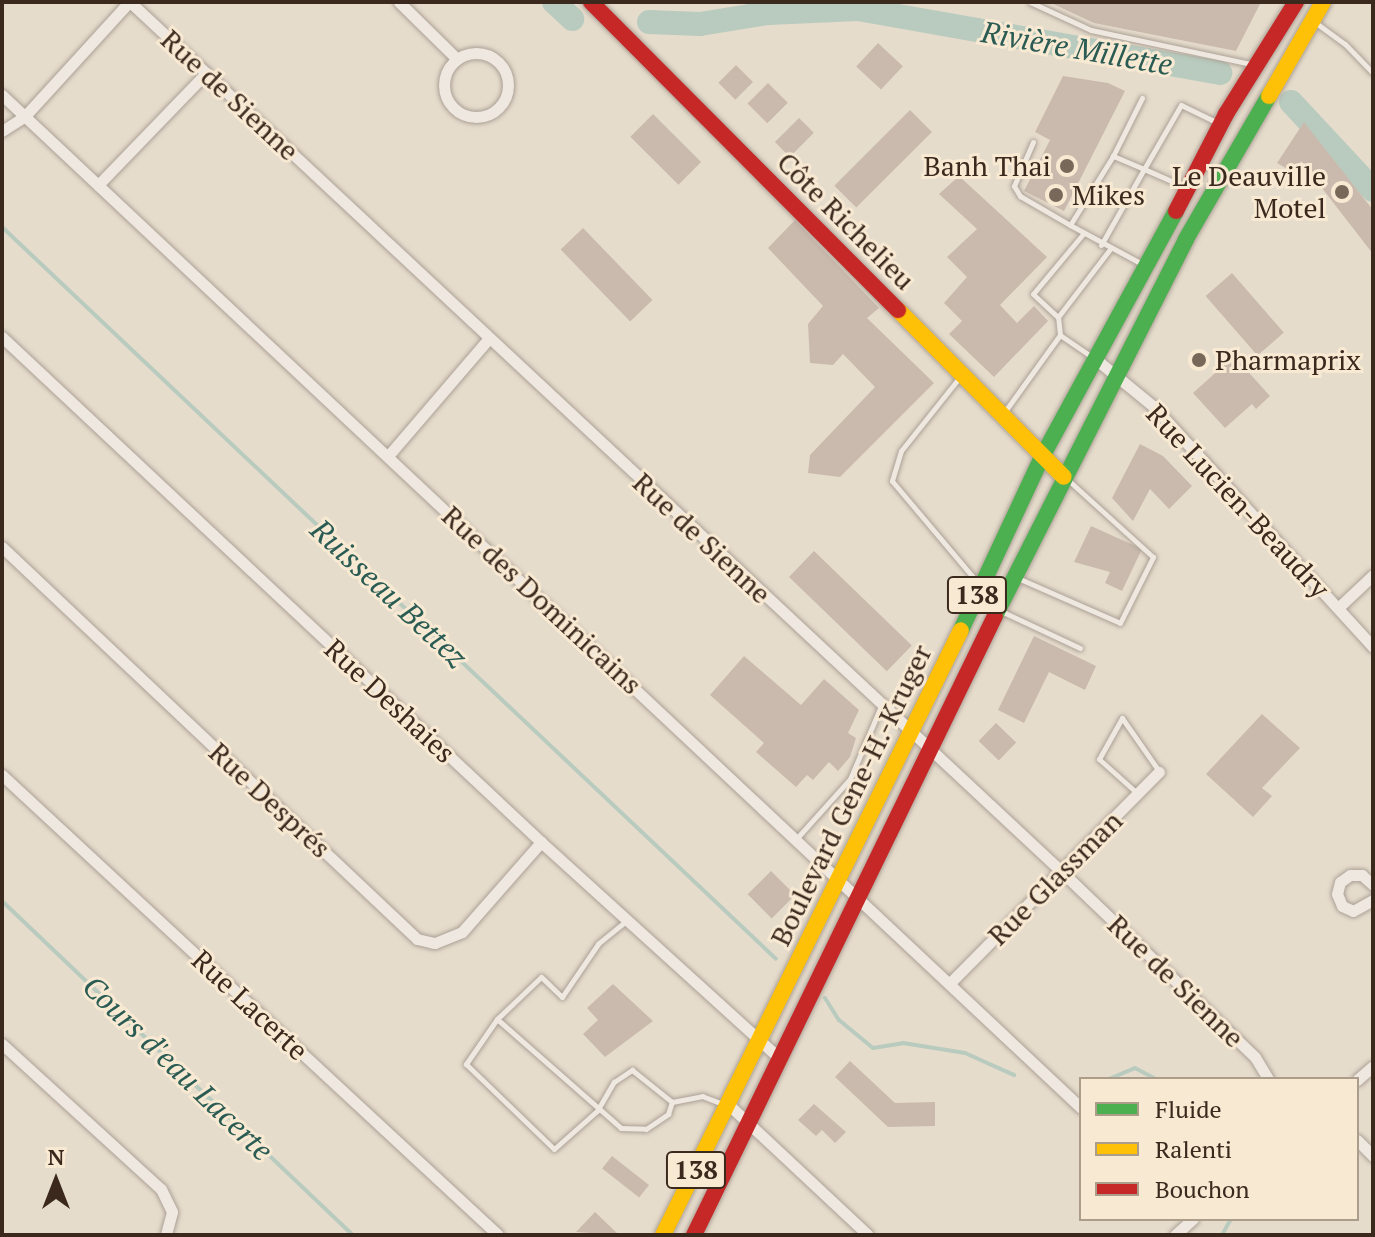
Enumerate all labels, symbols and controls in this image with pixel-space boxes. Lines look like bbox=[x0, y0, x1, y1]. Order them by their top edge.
water label: Rivière Millette bbox=[979, 14, 1175, 82]
street label: Rue de Sienne bbox=[154, 23, 306, 167]
street label: Côte Richelieu bbox=[770, 145, 922, 297]
place label: Banh Thai bbox=[923, 149, 1051, 183]
marker: Banh Thai bbox=[1058, 157, 1076, 175]
place label: Le Deauville Motel bbox=[1172, 159, 1326, 225]
place label: Mikes bbox=[1072, 178, 1145, 212]
marker: Le Deauville Motel bbox=[1333, 183, 1351, 201]
marker: Mikes bbox=[1047, 186, 1065, 204]
place label: Pharmaprix bbox=[1215, 343, 1361, 377]
marker: Pharmaprix bbox=[1190, 351, 1208, 369]
street label: Rue Lucien-Beaudry bbox=[1140, 397, 1336, 605]
street label: Rue de Sienne bbox=[626, 466, 778, 610]
street label: Rue des Dominicains bbox=[435, 499, 649, 701]
water label: Ruisseau Bettez bbox=[303, 512, 475, 674]
road number: 138 bbox=[945, 573, 1009, 617]
street label: Rue Deshaies bbox=[318, 632, 462, 770]
street label: Boulevard Gene-H.-Kruger bbox=[763, 639, 939, 951]
street label: Rue Després bbox=[202, 735, 338, 865]
street label: Rue Glassman bbox=[981, 804, 1129, 952]
street label: Rue de Sienne bbox=[1101, 908, 1251, 1054]
street label: Rue Lacerte bbox=[185, 943, 315, 1067]
water label: Cours d'eau Lacerte bbox=[75, 968, 281, 1168]
legend bbox=[1079, 1077, 1359, 1221]
text: Fluide bbox=[1155, 1093, 1222, 1125]
text: Ralenti bbox=[1155, 1133, 1232, 1165]
north arrow bbox=[16, 1141, 96, 1221]
text: N bbox=[48, 1142, 64, 1171]
road number: 138 bbox=[664, 1148, 728, 1192]
text: Bouchon bbox=[1155, 1173, 1250, 1205]

